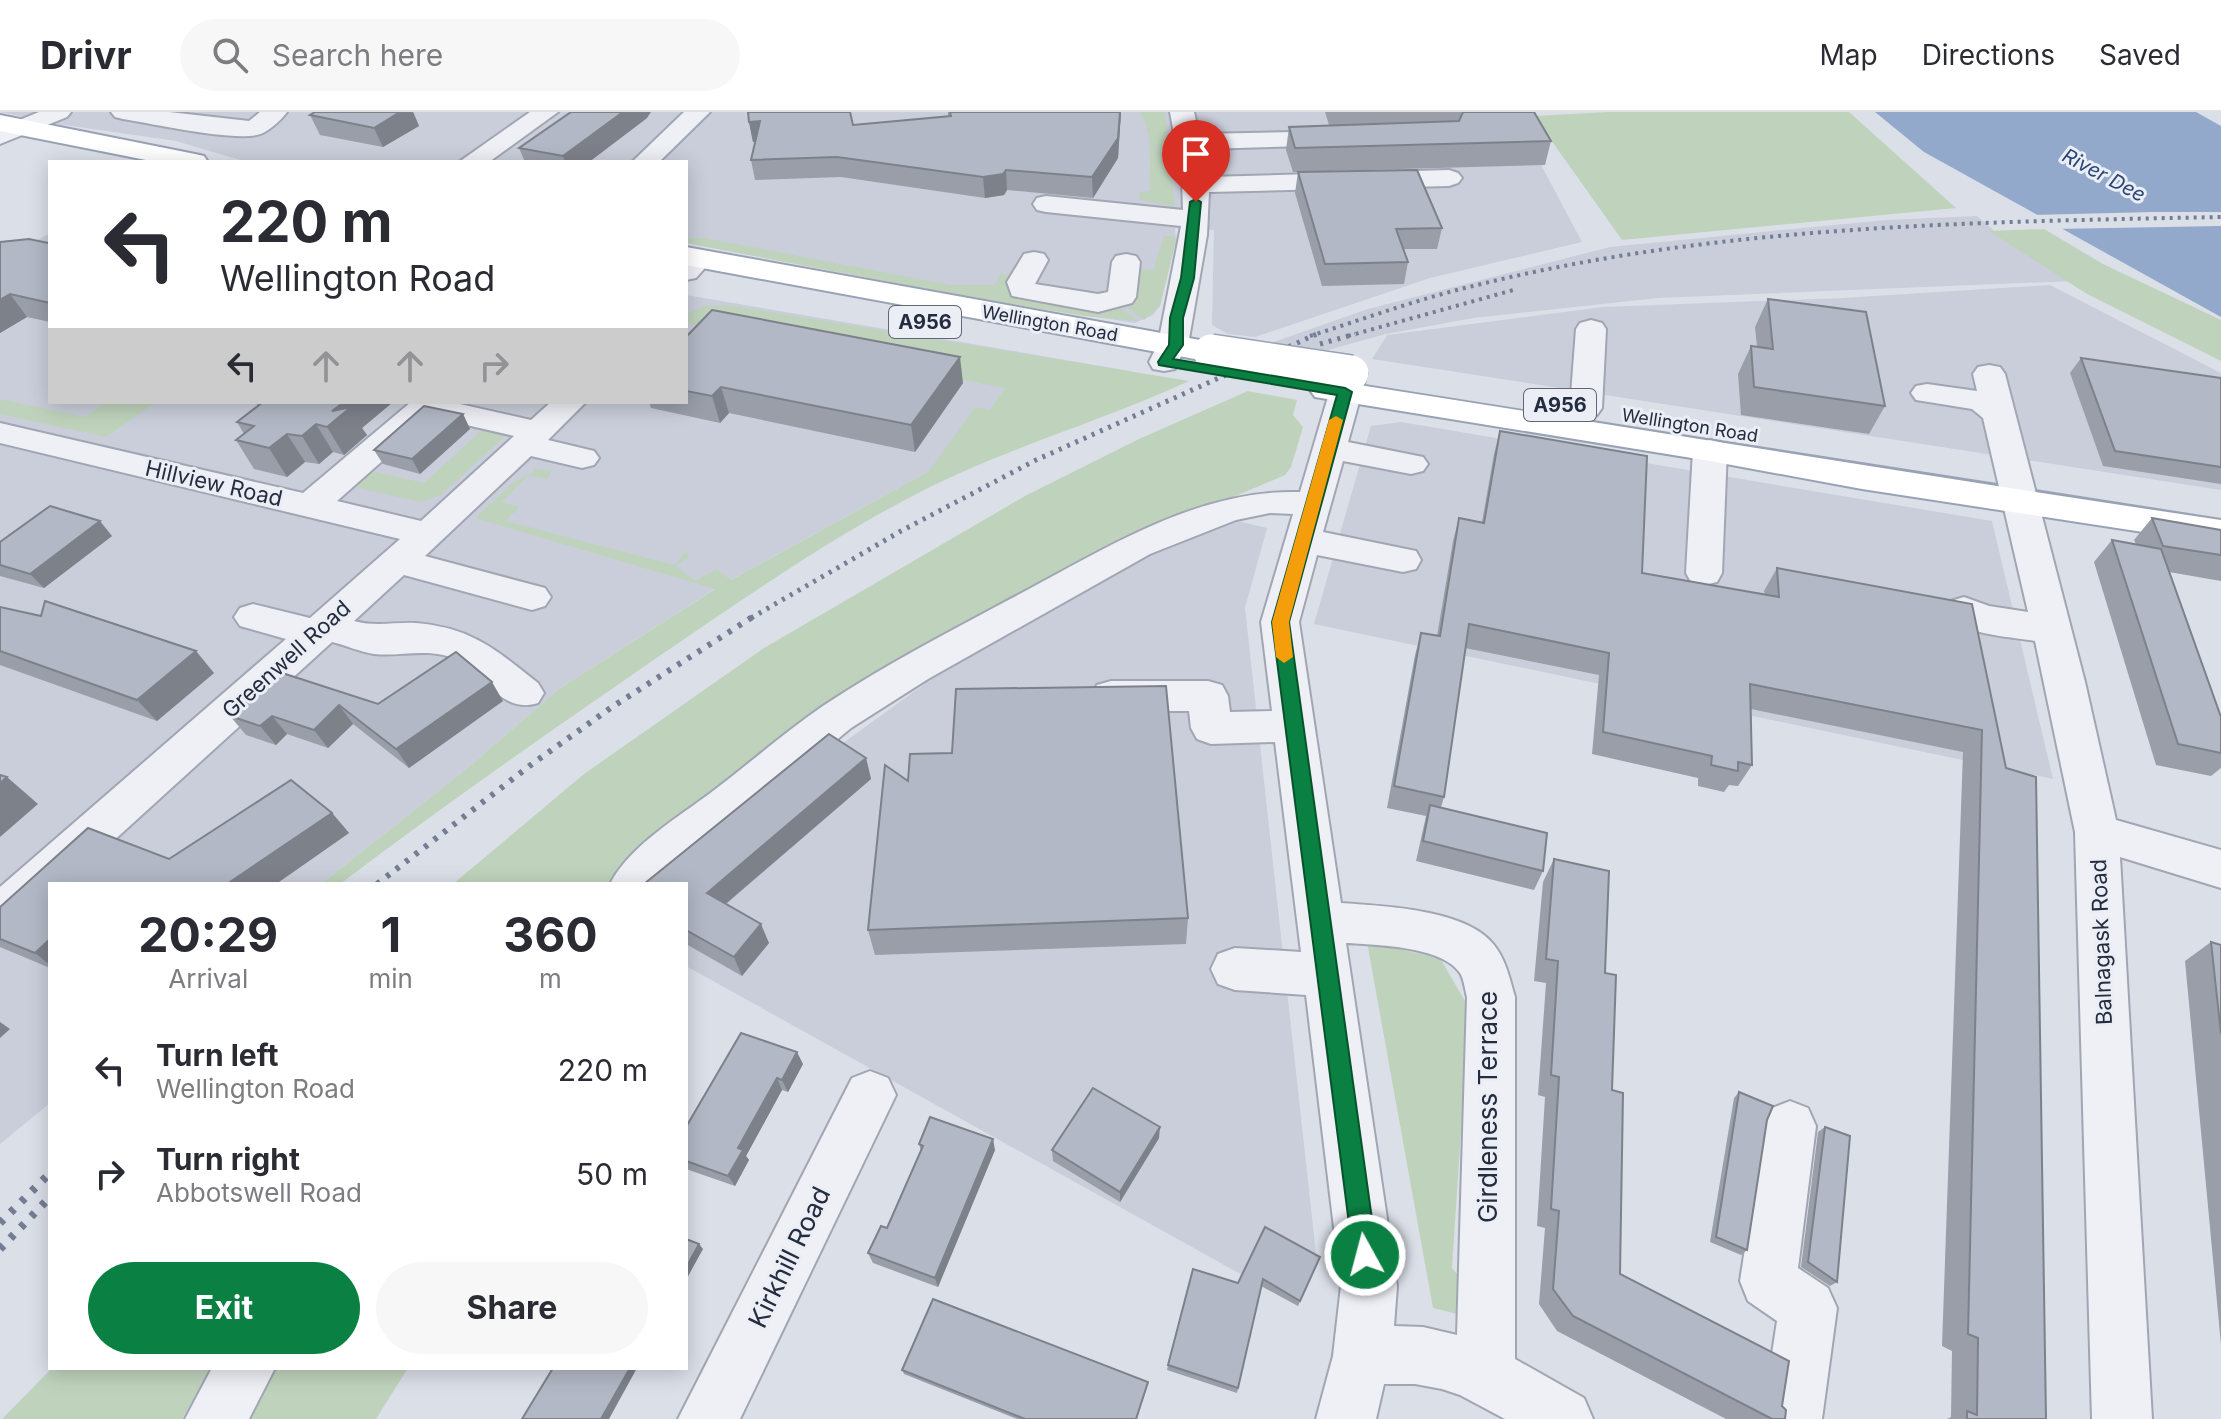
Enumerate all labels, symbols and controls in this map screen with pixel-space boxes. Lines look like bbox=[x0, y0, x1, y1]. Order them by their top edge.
search box bbox=[180, 19, 740, 91]
text: Drivr bbox=[40, 32, 132, 78]
icon: search bbox=[208, 33, 252, 77]
text: Search here bbox=[272, 37, 443, 73]
text: Map bbox=[1819, 38, 1878, 72]
text: Directions bbox=[1922, 38, 2055, 72]
text: Saved bbox=[2099, 38, 2181, 72]
pin bbox=[1162, 120, 1230, 202]
icon: arrive bbox=[1174, 132, 1218, 176]
water label: River Dee bbox=[2058, 143, 2150, 207]
text: 220 m bbox=[220, 188, 393, 256]
icon: left bbox=[88, 192, 192, 296]
text: Wellington Road bbox=[220, 256, 495, 300]
street label: Wellington Road bbox=[980, 301, 1120, 345]
road number: A956 bbox=[889, 306, 961, 338]
icon: left bbox=[220, 344, 264, 388]
icon: ahead bbox=[304, 344, 348, 388]
icon: ahead bbox=[388, 344, 432, 388]
icon: right bbox=[472, 344, 516, 388]
road number: A956 bbox=[1524, 389, 1596, 421]
street label: Wellington Road bbox=[1620, 404, 1760, 446]
street label: Hillview Road bbox=[143, 455, 285, 511]
street label: Greenwell Road bbox=[217, 595, 355, 723]
street label: Balnagask Road bbox=[2085, 858, 2117, 1026]
text: 20:29 bbox=[138, 905, 278, 964]
text: 1 bbox=[380, 905, 401, 964]
text: 360 bbox=[503, 905, 598, 964]
text: Arrival bbox=[168, 963, 248, 994]
text: min bbox=[369, 963, 413, 994]
text: m bbox=[539, 963, 562, 994]
street label: Girdleness Terrace bbox=[1472, 991, 1503, 1223]
text: Turn left bbox=[156, 1037, 278, 1073]
icon: left bbox=[88, 1048, 132, 1092]
text: 220 m bbox=[558, 1052, 648, 1088]
text: Wellington Road bbox=[156, 1073, 355, 1104]
text: Turn right bbox=[156, 1141, 300, 1177]
icon: right bbox=[88, 1152, 132, 1196]
text: 50 m bbox=[576, 1156, 648, 1192]
text: Abbotswell Road bbox=[156, 1177, 362, 1208]
street label: Kirkhill Road bbox=[742, 1181, 836, 1333]
position arrow bbox=[1323, 1213, 1407, 1297]
button: Exit bbox=[88, 1262, 360, 1354]
button: Share bbox=[376, 1262, 648, 1354]

